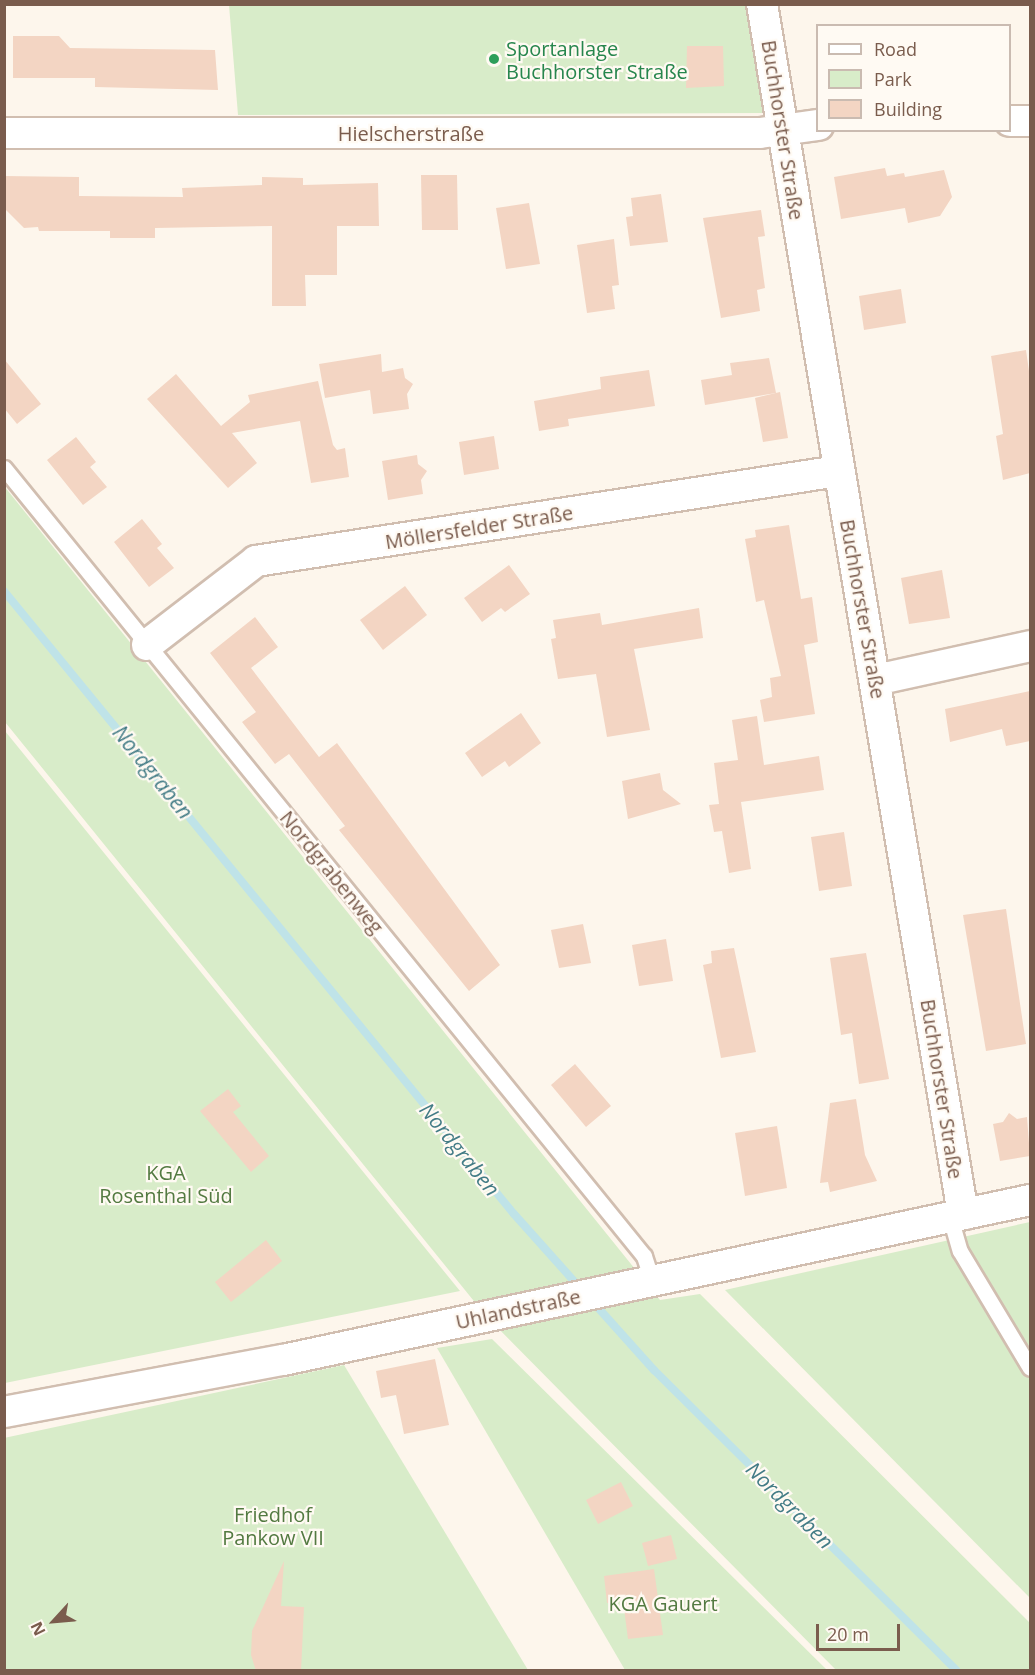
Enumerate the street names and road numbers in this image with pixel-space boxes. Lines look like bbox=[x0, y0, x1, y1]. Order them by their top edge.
street label: Buchhorster Straße bbox=[757, 38, 809, 222]
street label: Hielscherstraße bbox=[338, 121, 484, 145]
street label: Möllersfelder Straße bbox=[383, 500, 575, 554]
street label: Buchhorster Straße bbox=[835, 517, 891, 701]
street label: Nordgrabenweg bbox=[275, 806, 389, 938]
street label: Buchhorster Straße bbox=[916, 997, 968, 1181]
street label: Uhlandstraße bbox=[453, 1284, 583, 1334]

